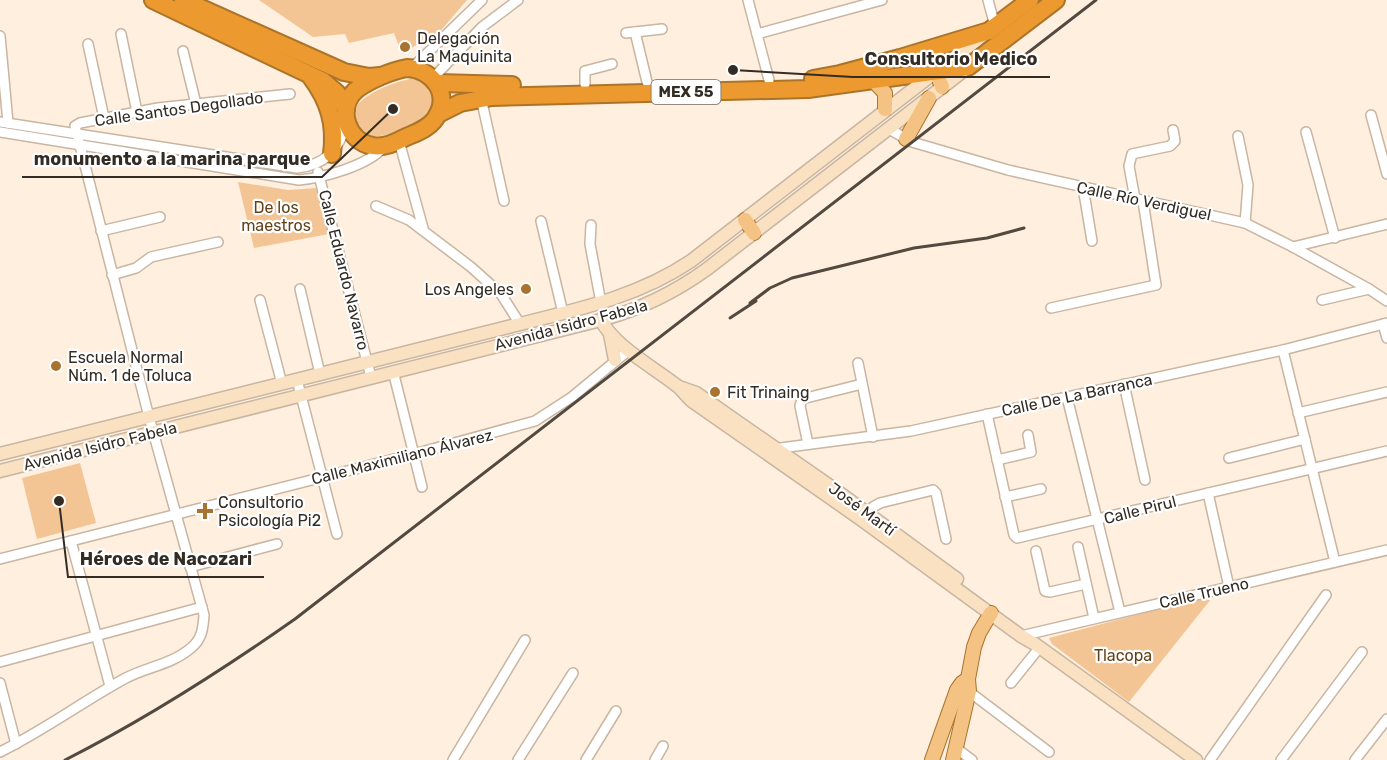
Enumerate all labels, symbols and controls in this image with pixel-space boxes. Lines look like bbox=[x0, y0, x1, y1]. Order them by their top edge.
place label: Delegación La Maquinita bbox=[417, 29, 512, 66]
marker: Delegación La Maquinita bbox=[398, 40, 412, 54]
callout: Consultorio Medico bbox=[853, 41, 1050, 77]
text: Consultorio Medico bbox=[864, 48, 1038, 70]
road number: MEX 55 bbox=[652, 80, 720, 104]
street label: Calle Santos Degollado bbox=[93, 88, 265, 130]
callout: monumento a la marina parque bbox=[22, 141, 322, 177]
text: monumento a la marina parque bbox=[34, 148, 311, 170]
street label: Calle Río Verdiguel bbox=[1075, 177, 1213, 225]
street label: Calle Eduardo Navarro bbox=[315, 188, 373, 352]
park label: De los maestros bbox=[241, 198, 311, 235]
place label: Los Angeles bbox=[424, 280, 514, 299]
marker: Los Angeles bbox=[519, 282, 533, 296]
street label: Avenida Isidro Fabela bbox=[492, 295, 650, 355]
place label: Escuela Normal Núm. 1 de Toluca bbox=[68, 348, 192, 385]
marker: Escuela Normal Núm. 1 de Toluca bbox=[49, 359, 63, 373]
street label: Calle De La Barranca bbox=[1000, 370, 1154, 420]
place label: Fit Trinaing bbox=[727, 383, 810, 402]
marker: Fit Trinaing bbox=[708, 385, 722, 399]
street label: Avenida Isidro Fabela bbox=[21, 418, 179, 474]
street label: Calle Maximiliano Álvarez bbox=[309, 425, 495, 489]
street label: José Martí bbox=[825, 478, 900, 540]
street label: Calle Pirul bbox=[1102, 492, 1178, 528]
place label: Consultorio Psicología Pi2 bbox=[218, 493, 321, 530]
marker: Consultorio Psicología Pi2 bbox=[196, 502, 214, 520]
callout: Héroes de Nacozari bbox=[68, 541, 264, 577]
text: Héroes de Nacozari bbox=[80, 548, 252, 570]
street label: Calle Trueno bbox=[1157, 573, 1251, 613]
park label: Tlacopa bbox=[1094, 646, 1152, 665]

